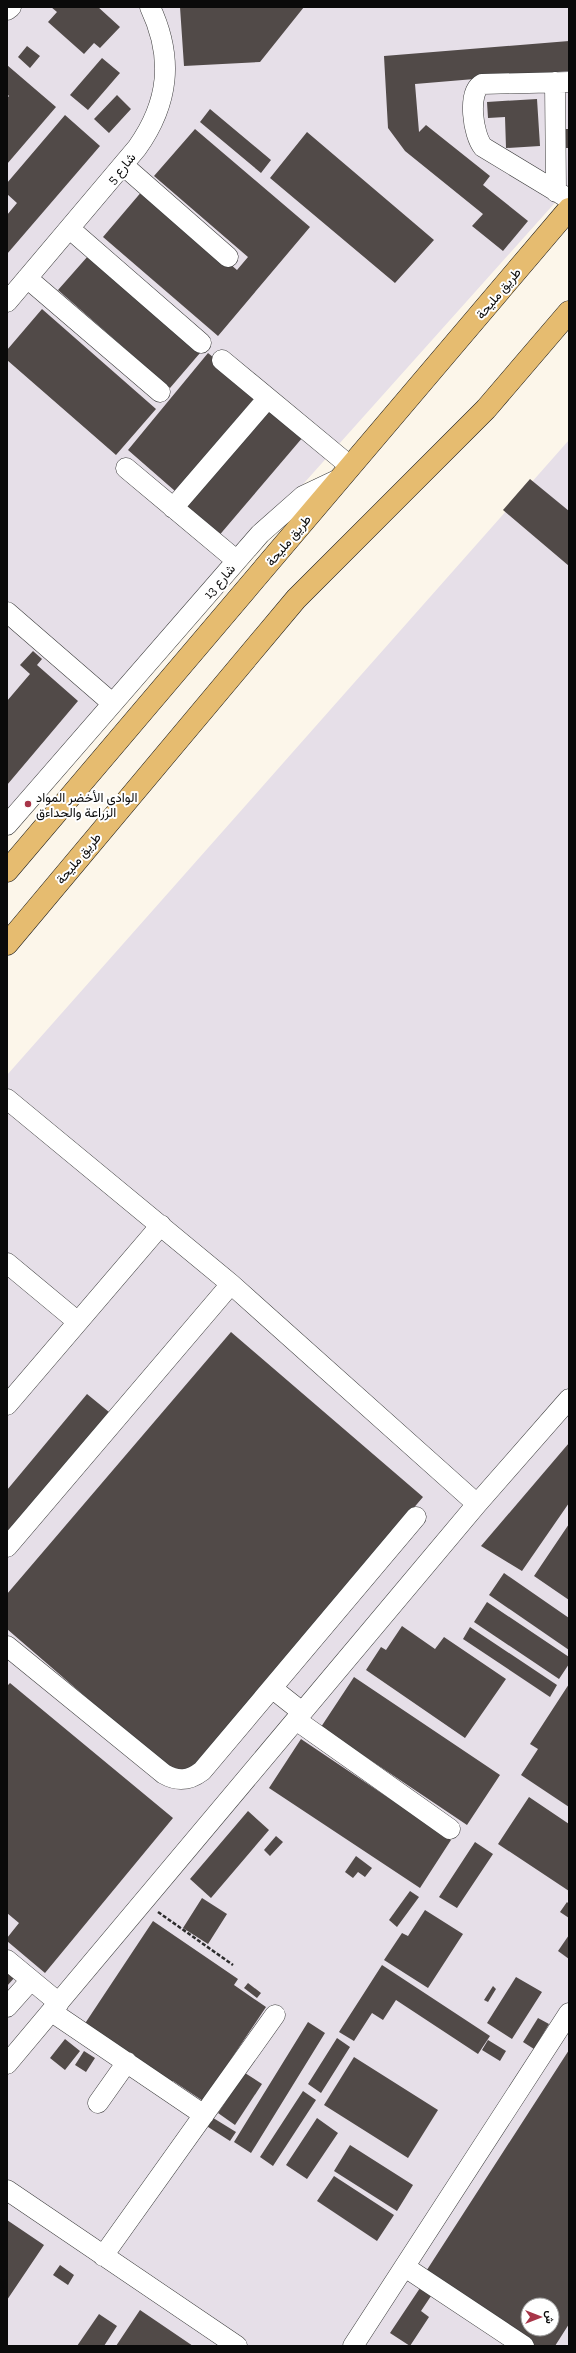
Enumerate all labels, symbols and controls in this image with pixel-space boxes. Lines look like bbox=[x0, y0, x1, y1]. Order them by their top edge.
street label: شارع 5 bbox=[104, 150, 140, 188]
street label: طريق مليحة bbox=[473, 265, 525, 322]
street label: طريق مليحة bbox=[263, 512, 315, 569]
street label: شارع 13 bbox=[200, 561, 240, 603]
place label: الوادى الأخضر المواد الزراعة والحداءق bbox=[36, 790, 137, 821]
marker: الوادى الأخضر المواد الزراعة والحداءق bbox=[23, 799, 33, 809]
street label: طريق مليحة bbox=[53, 830, 105, 887]
north arrow bbox=[520, 2297, 560, 2337]
text: ش bbox=[543, 2310, 556, 2324]

